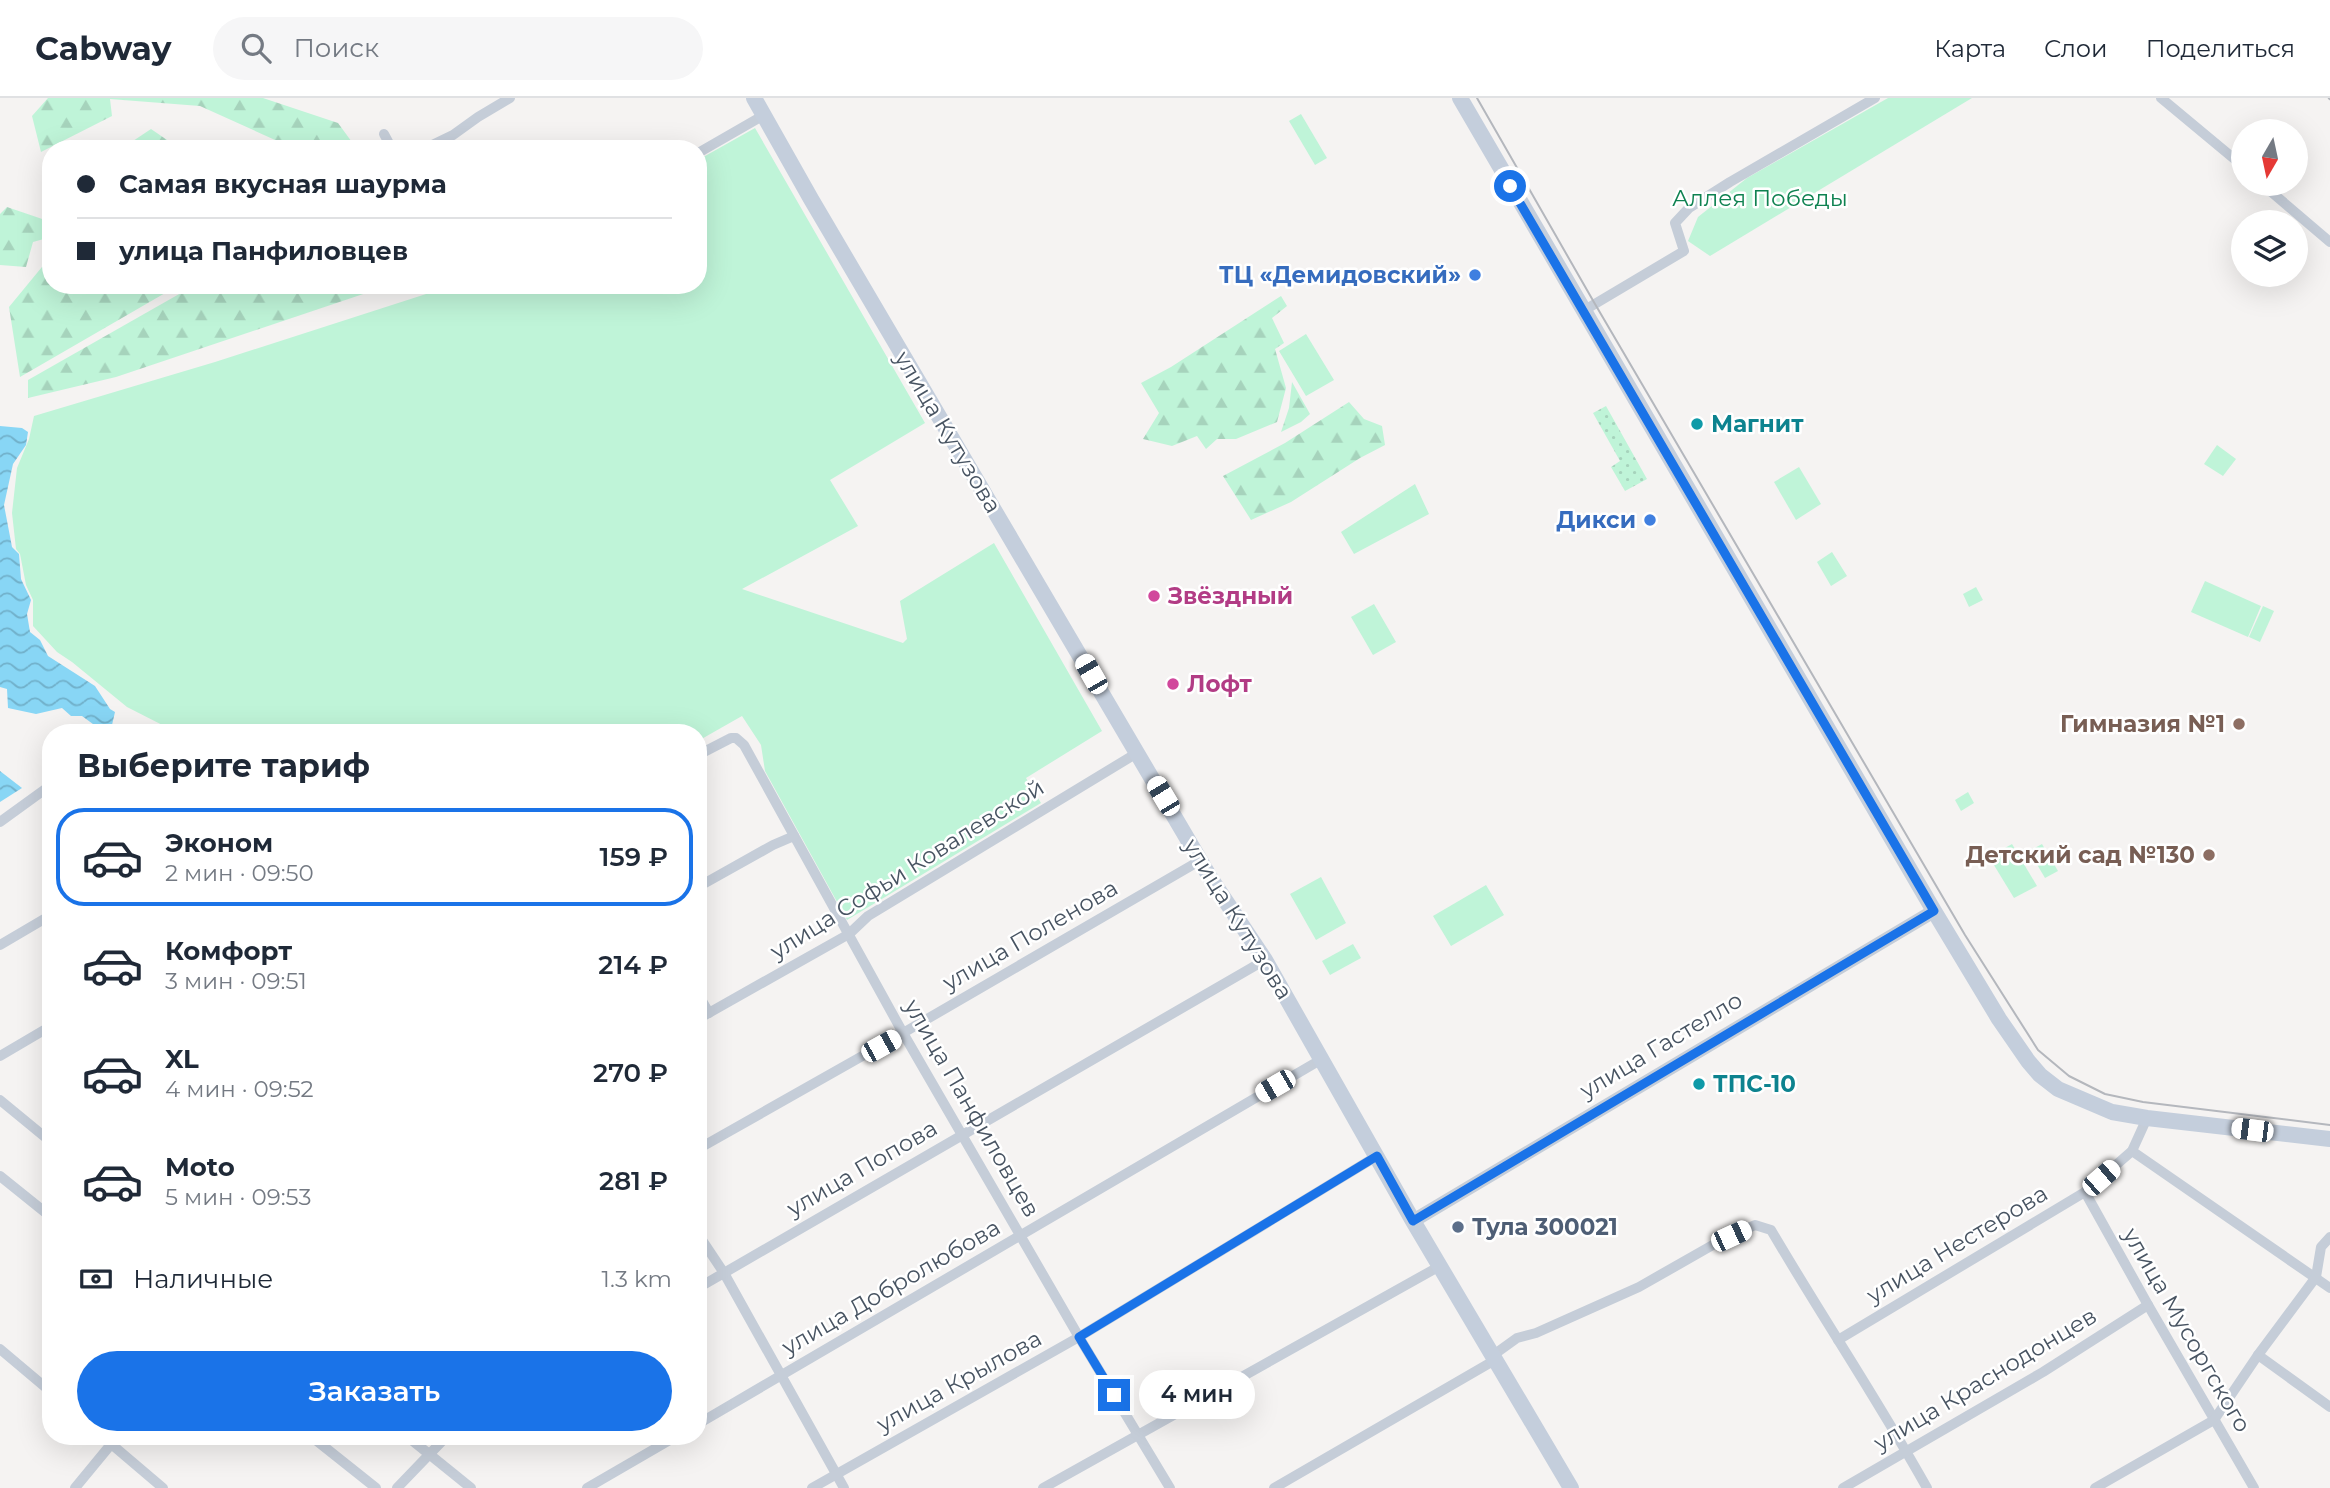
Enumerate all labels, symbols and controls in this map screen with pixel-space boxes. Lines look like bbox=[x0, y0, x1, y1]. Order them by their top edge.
search box bbox=[213, 17, 703, 80]
text: Cabway bbox=[35, 28, 171, 68]
icon: search bbox=[237, 29, 275, 67]
text: Поиск bbox=[293, 32, 379, 64]
text: Карта bbox=[1934, 34, 2006, 63]
text: Слои bbox=[2044, 34, 2108, 63]
text: Поделиться bbox=[2146, 34, 2295, 63]
north arrow bbox=[2231, 119, 2308, 196]
map controls bbox=[2231, 119, 2308, 287]
text: Самая вкусная шаурма bbox=[119, 168, 447, 200]
route start bbox=[1494, 170, 1526, 202]
park label: Аллея Победы bbox=[1672, 184, 1848, 212]
button: layers bbox=[2231, 210, 2308, 287]
text: улица Панфиловцев bbox=[119, 235, 408, 267]
place label: ТЦ «Демидовский» bbox=[1219, 261, 1461, 289]
marker: ТЦ «Демидовский» bbox=[1467, 267, 1483, 283]
street label: улица Кутузова bbox=[888, 345, 1007, 518]
place label: Магнит bbox=[1711, 410, 1804, 438]
marker: Магнит bbox=[1689, 416, 1705, 432]
place label: Дикси bbox=[1556, 506, 1636, 534]
marker: Дикси bbox=[1642, 512, 1658, 528]
place label: Звёздный bbox=[1167, 582, 1293, 610]
marker: Звёздный bbox=[1146, 588, 1162, 604]
car bbox=[1072, 651, 1111, 697]
place label: Лофт bbox=[1187, 670, 1252, 698]
marker: Лофт bbox=[1165, 676, 1181, 692]
place label: Гимназия №1 bbox=[2060, 710, 2225, 738]
marker: Гимназия №1 bbox=[2231, 716, 2247, 732]
text: Выберите тариф bbox=[77, 746, 370, 785]
street label: улица Софьи Ковалевской bbox=[764, 773, 1049, 966]
car bbox=[1144, 773, 1183, 819]
icon: car bbox=[81, 826, 144, 889]
text: Эконом bbox=[165, 827, 273, 859]
street label: улица Кутузова bbox=[1177, 833, 1299, 1005]
text: 159 ₽ bbox=[600, 841, 668, 873]
place label: Детский сад №130 bbox=[1965, 841, 2195, 869]
marker: Детский сад №130 bbox=[2201, 847, 2217, 863]
text: 2 мин · 09:50 bbox=[165, 859, 314, 887]
street label: улица Поленова bbox=[937, 873, 1123, 997]
icon: car bbox=[81, 934, 144, 997]
text: Комфорт bbox=[165, 935, 292, 967]
text: 214 ₽ bbox=[598, 949, 668, 981]
text: 3 мин · 09:51 bbox=[165, 967, 307, 995]
street label: улица Гастелло bbox=[1574, 985, 1747, 1105]
street label: улица Панфиловцев bbox=[898, 993, 1046, 1222]
car bbox=[858, 1027, 905, 1065]
icon: car bbox=[81, 1042, 144, 1105]
text: XL bbox=[165, 1043, 199, 1075]
text: 270 ₽ bbox=[593, 1057, 668, 1089]
car bbox=[1252, 1066, 1299, 1106]
place label: ТПС-10 bbox=[1713, 1070, 1796, 1098]
text: 4 мин · 09:52 bbox=[165, 1075, 314, 1103]
marker: ТПС-10 bbox=[1691, 1076, 1707, 1092]
street label: улица Попова bbox=[781, 1114, 942, 1223]
car bbox=[2230, 1117, 2275, 1143]
icon: car bbox=[81, 1150, 144, 1213]
text: Moto bbox=[165, 1151, 235, 1183]
car bbox=[2079, 1156, 2124, 1200]
text: 281 ₽ bbox=[599, 1165, 668, 1197]
street label: улица Нестерова bbox=[1861, 1179, 2052, 1310]
text: 5 мин · 09:53 bbox=[165, 1183, 311, 1211]
street label: улица Добролюбова bbox=[776, 1213, 1005, 1361]
place label: Тула 300021 bbox=[1472, 1213, 1618, 1241]
car bbox=[1708, 1218, 1755, 1254]
marker: Тула 300021 bbox=[1450, 1219, 1466, 1235]
street label: улица Мусоргского bbox=[2116, 1222, 2257, 1437]
icon: cash bbox=[77, 1260, 115, 1298]
text: Наличные bbox=[133, 1263, 273, 1295]
text: 1.3 km bbox=[602, 1265, 672, 1293]
street label: улица Краснодонцев bbox=[1868, 1301, 2101, 1457]
street label: улица Крылова bbox=[871, 1324, 1046, 1438]
button: Заказать bbox=[77, 1351, 672, 1431]
callout: 4 мин bbox=[1138, 1370, 1254, 1420]
route end bbox=[1098, 1379, 1130, 1411]
text: 4 мин bbox=[1161, 1380, 1233, 1408]

